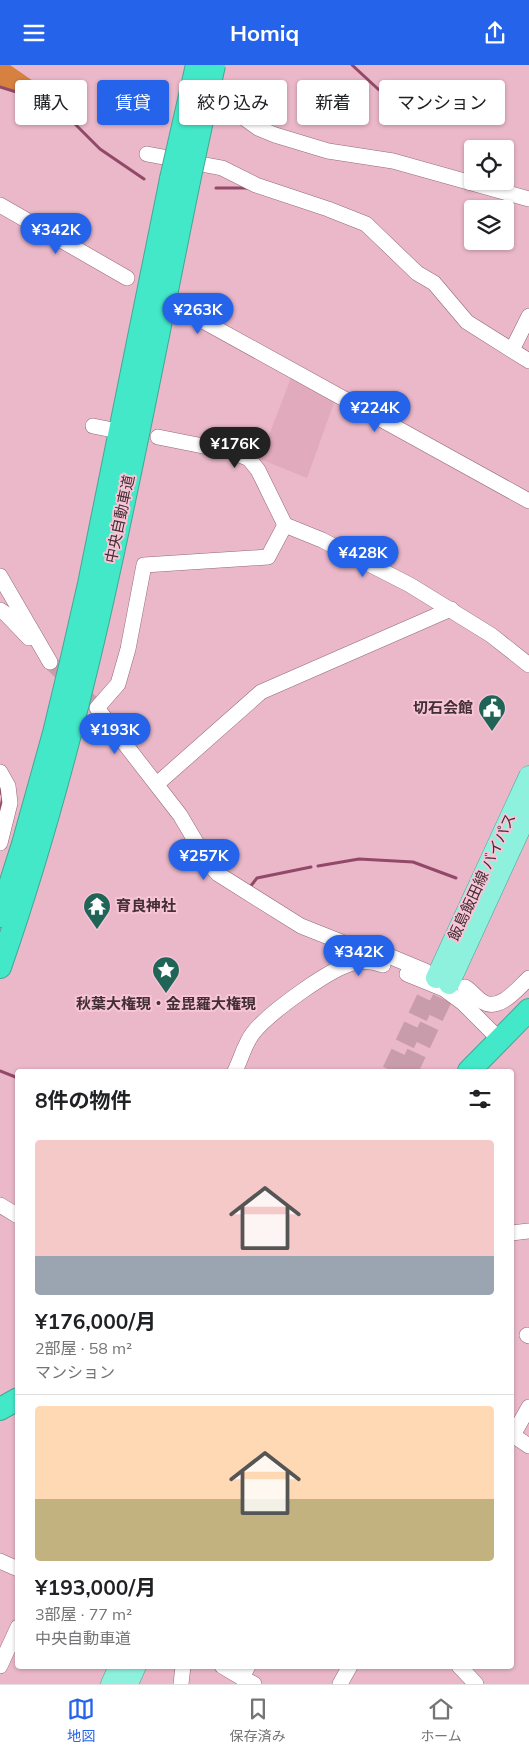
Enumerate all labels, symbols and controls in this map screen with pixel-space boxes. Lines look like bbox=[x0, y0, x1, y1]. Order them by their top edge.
icon: menu bbox=[20, 19, 48, 47]
text: Homiq bbox=[230, 19, 299, 47]
icon: share bbox=[481, 19, 509, 47]
chip: 購入 bbox=[15, 80, 87, 125]
chip: 賃貸 bbox=[97, 80, 169, 125]
chip: 絞り込み bbox=[179, 80, 287, 125]
chip: 新着 bbox=[297, 80, 369, 125]
chip: マンション bbox=[379, 80, 505, 125]
map controls bbox=[464, 140, 514, 250]
button: locate bbox=[464, 140, 514, 190]
button: layers bbox=[464, 200, 514, 250]
pin: ¥342K bbox=[21, 213, 91, 255]
text: ¥342K bbox=[31, 219, 81, 239]
pin: ¥263K bbox=[163, 293, 233, 335]
text: ¥263K bbox=[173, 299, 223, 319]
pin: ¥224K bbox=[340, 391, 410, 433]
text: ¥224K bbox=[350, 397, 400, 417]
pin: ¥176K bbox=[200, 427, 270, 469]
text: ¥176K bbox=[210, 433, 260, 453]
street label: 中央自動車道 bbox=[101, 473, 138, 565]
pin: ¥428K bbox=[328, 535, 398, 578]
text: ¥428K bbox=[338, 542, 388, 562]
public building icon: 切石会館 bbox=[477, 693, 507, 732]
place label: 切石会館 bbox=[413, 698, 473, 717]
pin: ¥193K bbox=[80, 713, 150, 755]
text: ¥193K bbox=[90, 719, 140, 739]
street label: 飯島飯田線 バイパス bbox=[444, 810, 519, 944]
pin: ¥257K bbox=[169, 839, 239, 881]
text: ¥257K bbox=[179, 845, 229, 865]
temple icon: 育良神社 bbox=[82, 891, 112, 930]
place label: 育良神社 bbox=[116, 896, 176, 915]
pin: ¥342K bbox=[324, 935, 394, 977]
text: ¥342K bbox=[334, 941, 384, 961]
place icon: 秋葉大権現・金毘羅大権現 bbox=[151, 955, 181, 994]
place label: 秋葉大権現・金毘羅大権現 bbox=[76, 994, 256, 1013]
icon: filters bbox=[466, 1085, 494, 1113]
text: 8件の物件 bbox=[35, 1087, 132, 1113]
icon: home bbox=[220, 1173, 310, 1263]
text: ¥176,000/月 bbox=[35, 1308, 156, 1334]
text: 2部屋 · 58 m² bbox=[35, 1338, 132, 1358]
text: マンション bbox=[35, 1362, 115, 1382]
icon: home bbox=[220, 1438, 310, 1528]
text: ¥193,000/月 bbox=[35, 1574, 156, 1600]
text: 3部屋 · 77 m² bbox=[35, 1604, 132, 1624]
text: 中央自動車道 bbox=[35, 1628, 131, 1648]
tab: 地図 bbox=[67, 1695, 95, 1745]
tab: 保存済み bbox=[230, 1695, 286, 1745]
tab: ホーム bbox=[420, 1695, 462, 1745]

